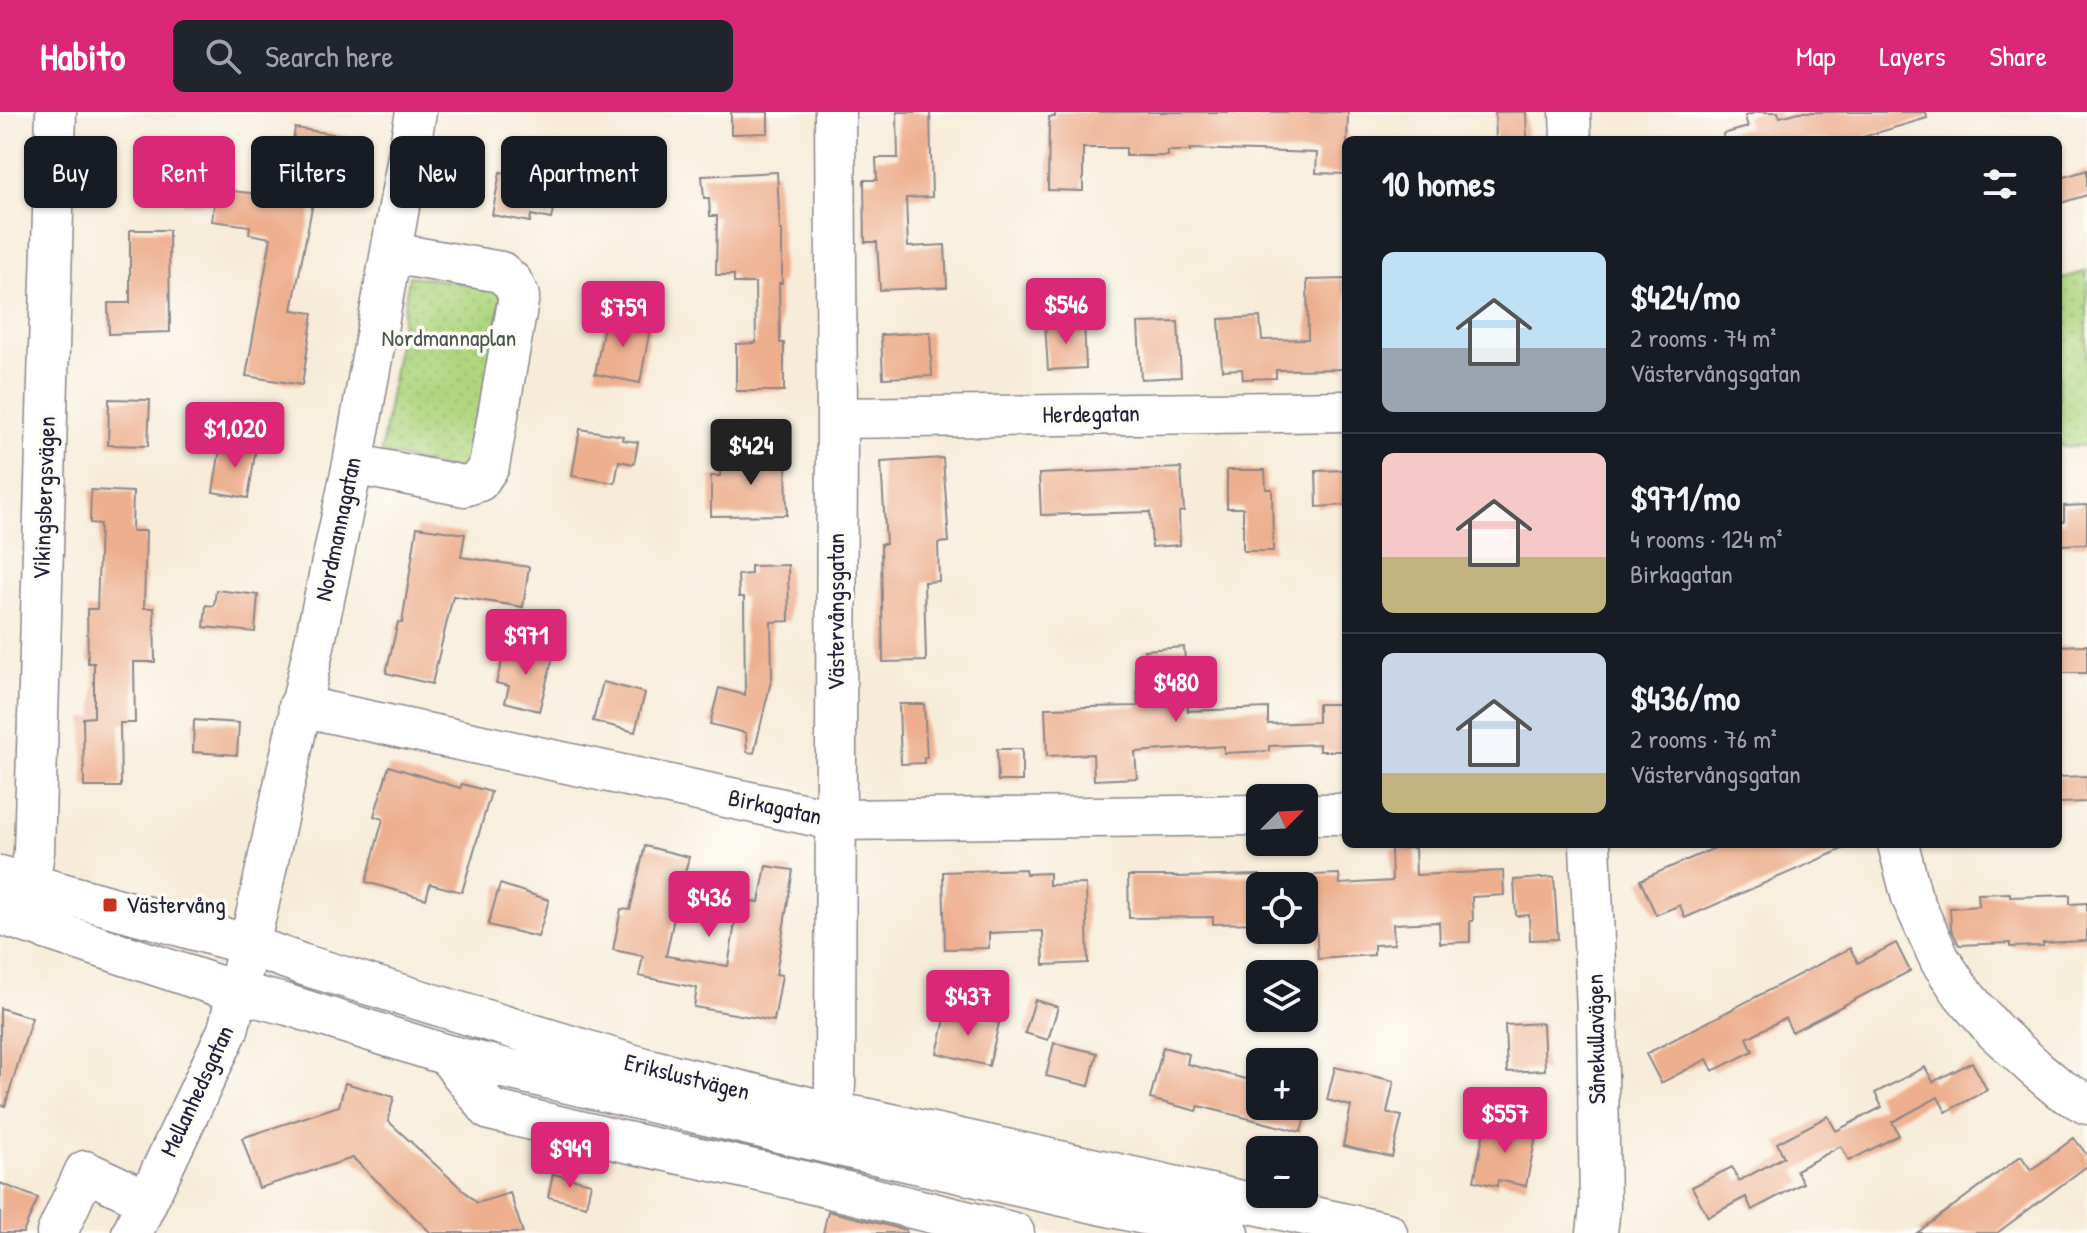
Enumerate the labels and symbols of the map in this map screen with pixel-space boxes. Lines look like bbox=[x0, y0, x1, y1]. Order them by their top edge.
pin: $546 bbox=[1019, 278, 1113, 346]
pin: $759 bbox=[576, 281, 670, 349]
park label: Nordmannaplan bbox=[382, 321, 516, 353]
street label: Herdegatan bbox=[1042, 396, 1140, 430]
pin: $1,020 bbox=[170, 402, 300, 470]
street label: Vikingsbergsvägen bbox=[24, 416, 62, 580]
pin: $424 bbox=[704, 419, 798, 487]
street label: Nordmannagatan bbox=[306, 454, 368, 604]
street label: Västervångsgatan bbox=[819, 533, 851, 691]
pin: $971 bbox=[479, 609, 573, 677]
pin: $480 bbox=[1129, 656, 1223, 724]
street label: Birkagatan bbox=[726, 781, 825, 832]
north arrow bbox=[1246, 784, 1318, 856]
pin: $436 bbox=[662, 871, 756, 939]
place label: Västervång bbox=[126, 888, 226, 920]
marker: Västervång bbox=[101, 896, 119, 914]
pin: $437 bbox=[921, 970, 1015, 1038]
street label: Sånekullavägen bbox=[1578, 974, 1612, 1104]
street label: Mellanhedsgatan bbox=[152, 1020, 240, 1161]
street label: Erikslustvägen bbox=[621, 1045, 753, 1107]
pin: $557 bbox=[1458, 1087, 1552, 1155]
pin: $949 bbox=[523, 1122, 617, 1190]

